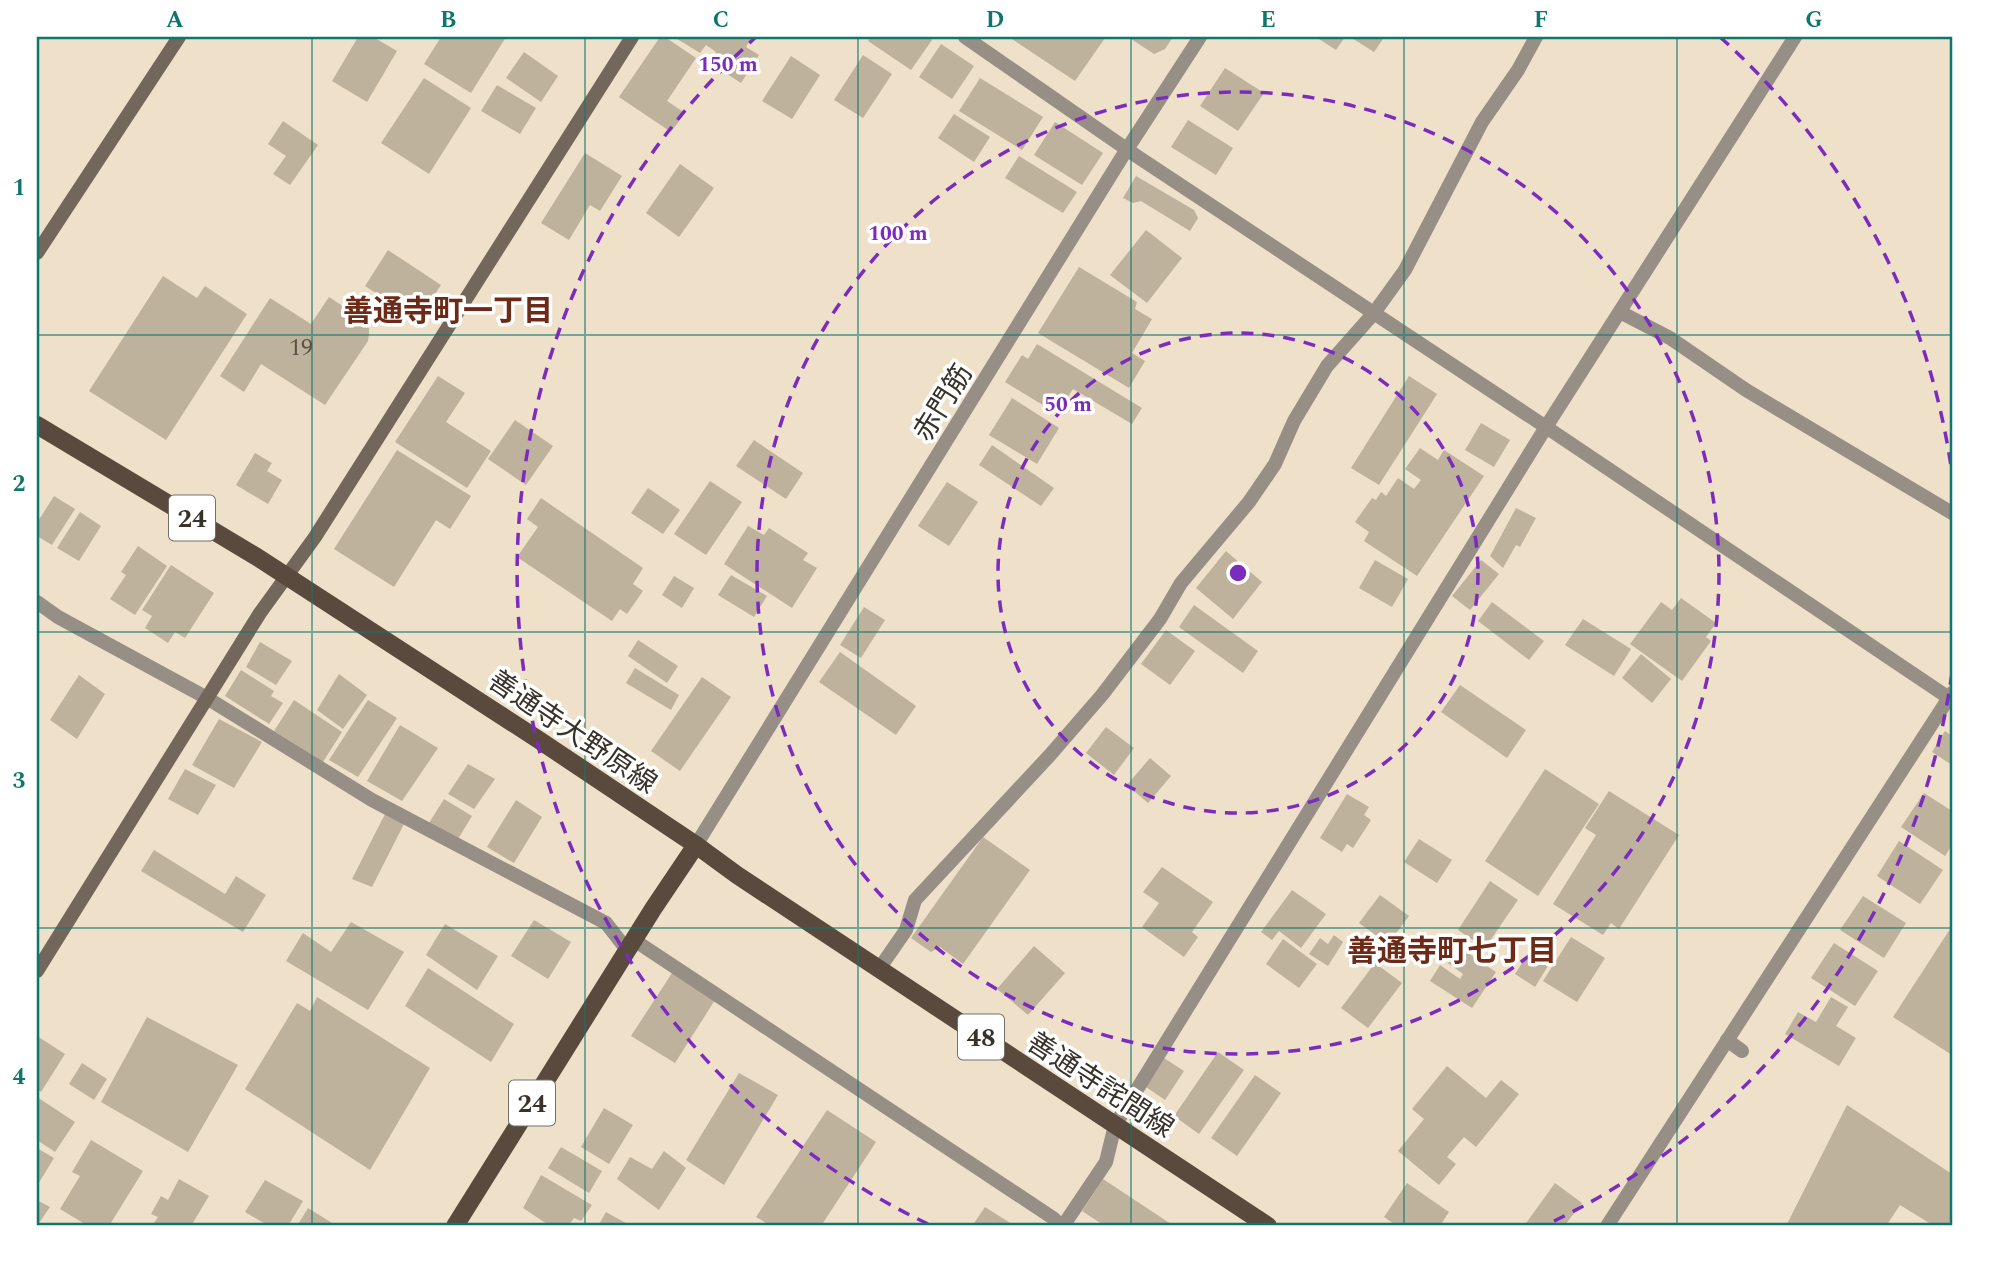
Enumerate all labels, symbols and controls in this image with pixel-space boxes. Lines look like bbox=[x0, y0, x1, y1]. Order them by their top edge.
text: A bbox=[166, 3, 184, 38]
text: B bbox=[440, 3, 456, 38]
text: C bbox=[713, 3, 729, 38]
text: D bbox=[986, 3, 1004, 38]
text: E bbox=[1260, 3, 1276, 38]
text: F bbox=[1534, 3, 1548, 38]
text: G bbox=[1805, 3, 1823, 38]
text: 150 m bbox=[698, 49, 758, 81]
text: 1 bbox=[13, 171, 25, 206]
text: 100 m bbox=[868, 218, 928, 250]
district label: 善通寺町一丁目 bbox=[343, 289, 553, 335]
house number: 19 bbox=[289, 330, 313, 366]
street label: 赤門筋 bbox=[903, 356, 984, 450]
text: 50 m bbox=[1044, 389, 1092, 421]
text: 2 bbox=[13, 467, 26, 502]
road number: 24 bbox=[169, 496, 215, 540]
centre of rings bbox=[1226, 561, 1250, 585]
street label: 善通寺大野原線 bbox=[479, 660, 665, 805]
text: 3 bbox=[13, 764, 26, 799]
district label: 善通寺町七丁目 bbox=[1347, 929, 1557, 975]
road number: 48 bbox=[958, 1014, 1004, 1060]
street label: 善通寺詫間線 bbox=[1018, 1021, 1182, 1149]
text: 4 bbox=[13, 1060, 26, 1095]
road number: 24 bbox=[509, 1080, 555, 1126]

